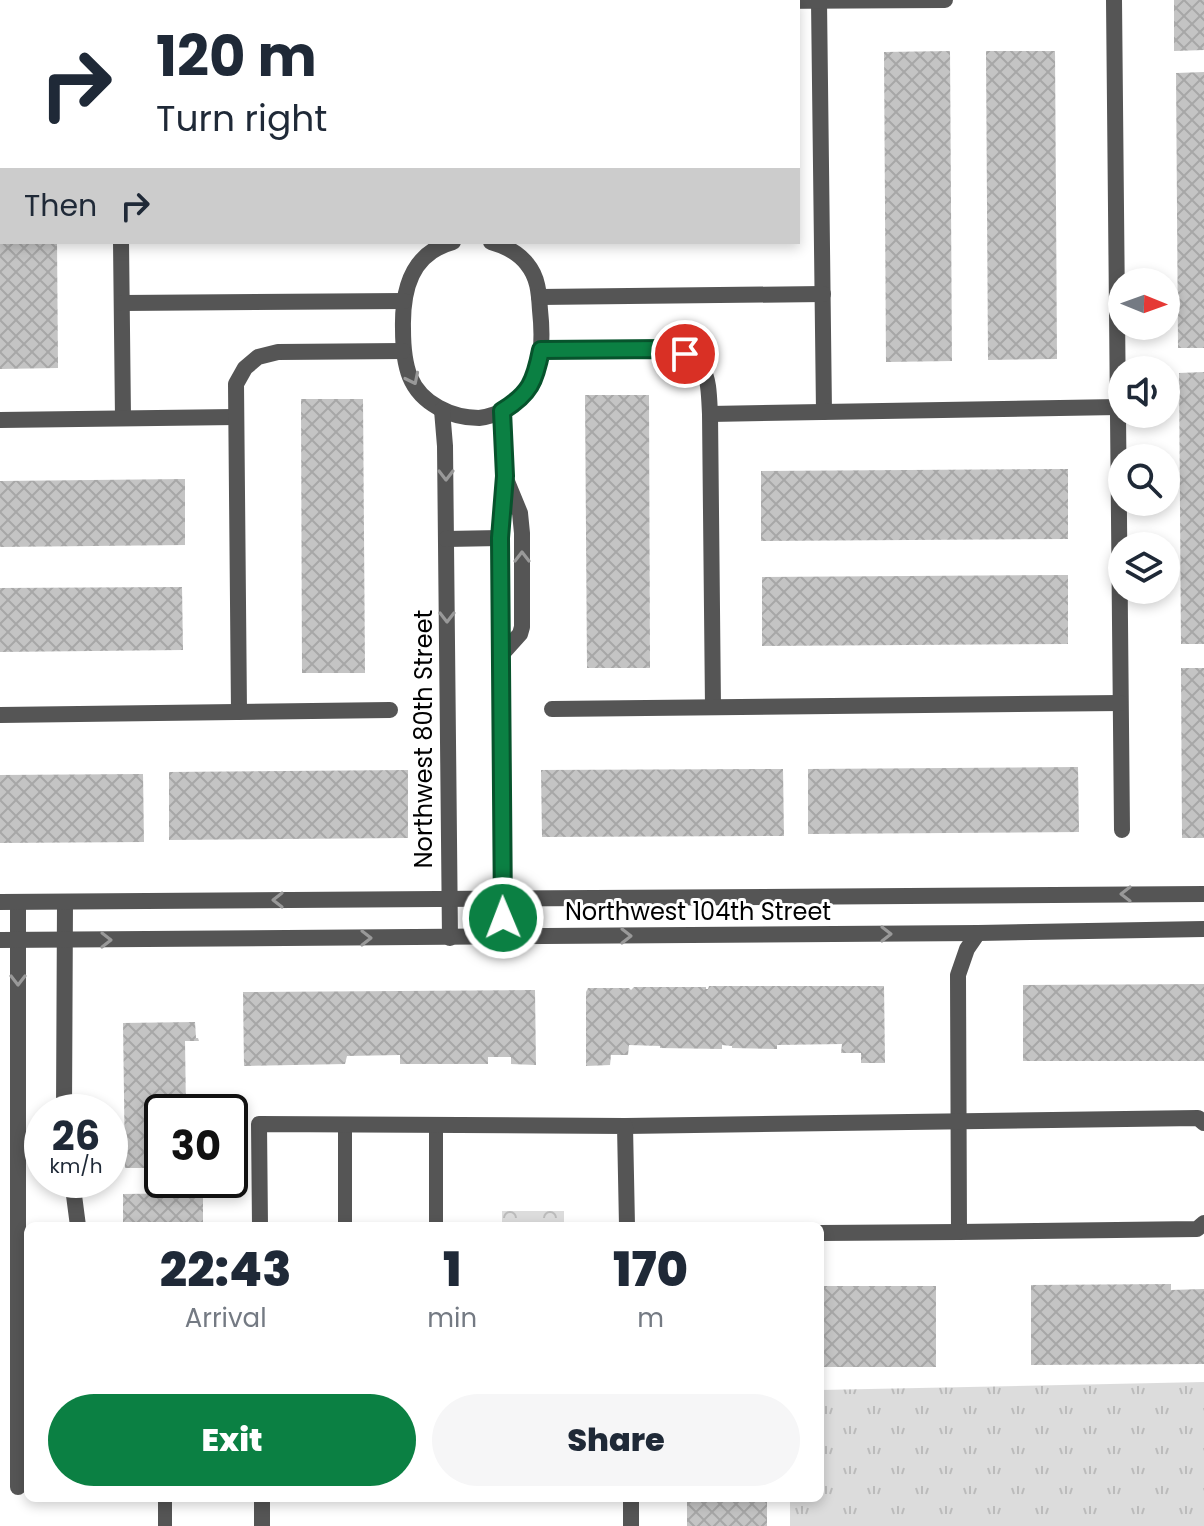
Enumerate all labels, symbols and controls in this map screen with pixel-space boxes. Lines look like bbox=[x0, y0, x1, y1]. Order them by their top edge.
text: 120 m bbox=[156, 17, 317, 96]
icon: right bbox=[24, 32, 128, 136]
text: Turn right bbox=[156, 93, 327, 144]
text: Then bbox=[24, 184, 97, 227]
icon: right bbox=[113, 184, 157, 228]
north arrow bbox=[1108, 268, 1180, 340]
map controls bbox=[1108, 268, 1180, 604]
pin bbox=[651, 320, 719, 388]
icon: arrive bbox=[663, 332, 707, 376]
button: sound bbox=[1108, 356, 1180, 428]
one-way arrow bbox=[403, 370, 419, 385]
button: search bbox=[1108, 444, 1180, 516]
one-way arrow bbox=[437, 469, 455, 482]
button: layers bbox=[1108, 532, 1180, 604]
one-way arrow bbox=[513, 550, 531, 563]
street label: Northwest 80th Street bbox=[407, 610, 440, 868]
one-way arrow bbox=[438, 611, 456, 624]
position arrow bbox=[461, 876, 545, 960]
one-way arrow bbox=[1119, 885, 1132, 903]
one-way arrow bbox=[271, 891, 284, 909]
street label: Northwest 104th Street bbox=[565, 895, 831, 928]
one-way arrow bbox=[880, 925, 893, 943]
one-way arrow bbox=[620, 927, 633, 945]
one-way arrow bbox=[360, 929, 373, 947]
one-way arrow bbox=[100, 931, 113, 949]
one-way arrow bbox=[9, 974, 27, 987]
speed limit sign: 30 bbox=[144, 1094, 248, 1198]
text: 26 bbox=[52, 1108, 100, 1164]
text: km/h bbox=[49, 1152, 103, 1180]
text: 22:43 bbox=[160, 1236, 291, 1303]
text: 1 bbox=[443, 1236, 461, 1303]
text: 170 bbox=[613, 1236, 688, 1303]
text: Arrival bbox=[185, 1300, 267, 1336]
text: min bbox=[427, 1300, 477, 1336]
text: m bbox=[637, 1300, 664, 1336]
button: Exit bbox=[48, 1394, 416, 1486]
button: Share bbox=[432, 1394, 800, 1486]

